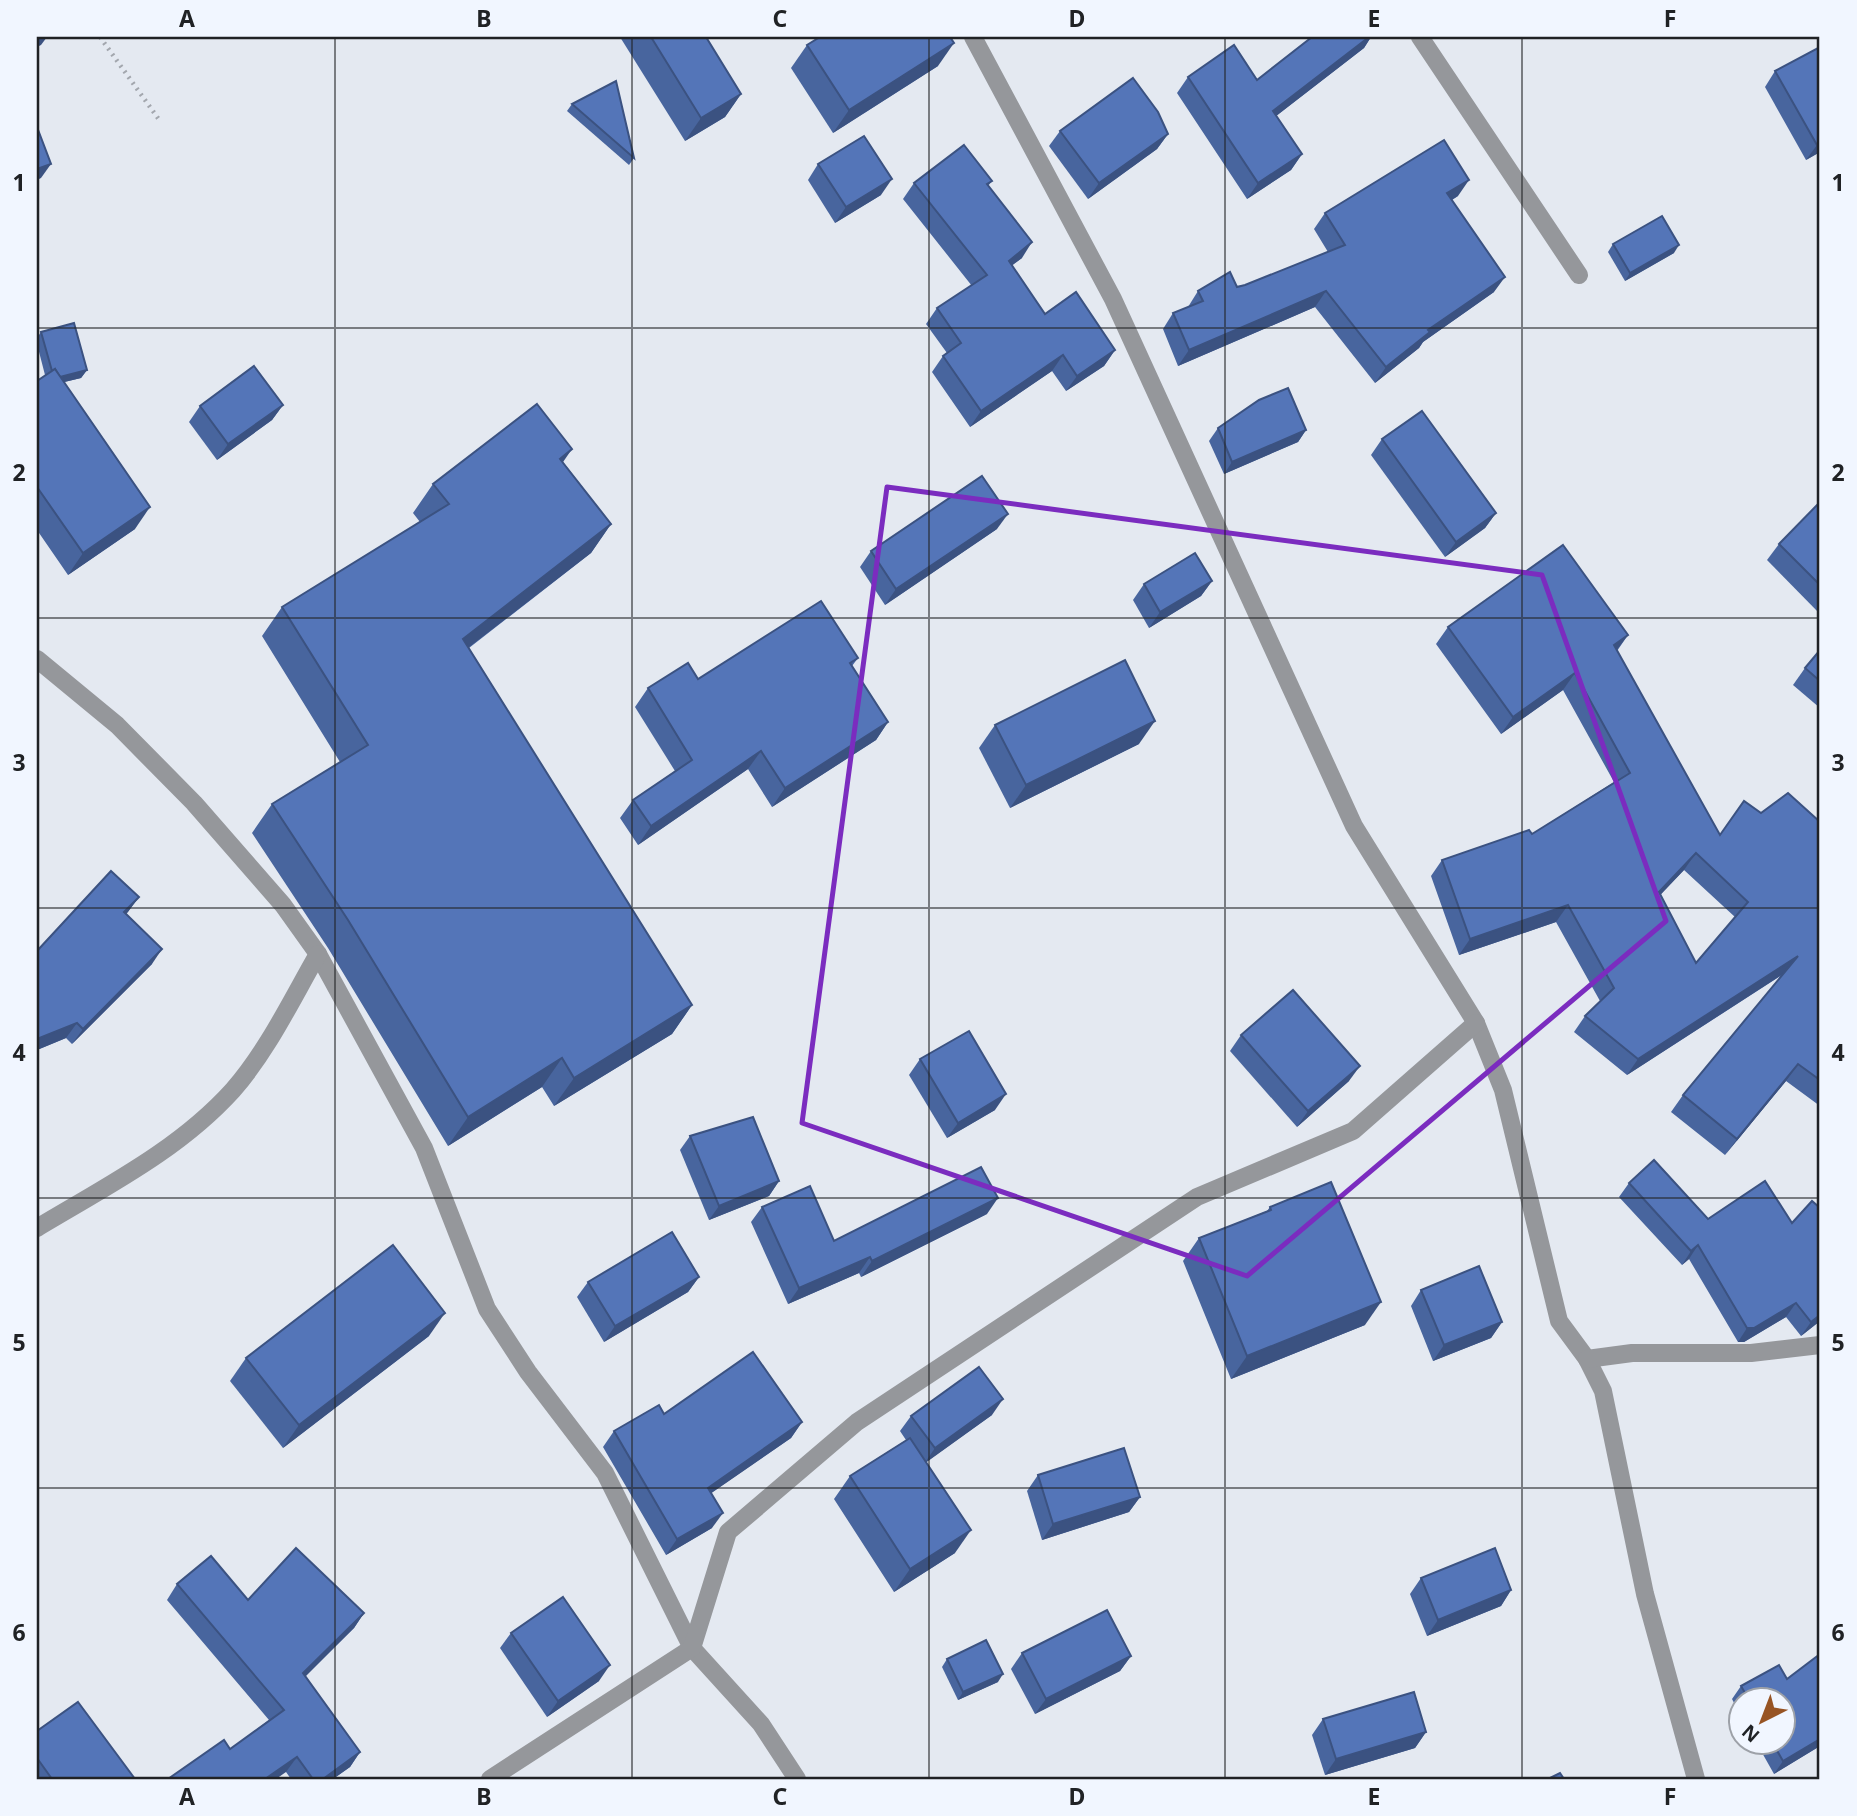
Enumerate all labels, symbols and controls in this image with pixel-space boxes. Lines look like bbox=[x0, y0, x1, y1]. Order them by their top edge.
text: A bbox=[179, 2, 195, 34]
text: B bbox=[476, 2, 492, 34]
text: C bbox=[773, 2, 788, 34]
text: D bbox=[1069, 2, 1085, 34]
text: E bbox=[1368, 2, 1380, 34]
text: F bbox=[1664, 2, 1676, 34]
text: 1 bbox=[12, 166, 26, 198]
text: 1 bbox=[1831, 166, 1845, 198]
text: 2 bbox=[12, 456, 26, 488]
text: 2 bbox=[1831, 456, 1845, 488]
text: 3 bbox=[12, 746, 26, 778]
text: 3 bbox=[1831, 746, 1845, 778]
text: 4 bbox=[12, 1036, 26, 1068]
text: 4 bbox=[1831, 1036, 1845, 1068]
text: 5 bbox=[12, 1326, 26, 1358]
text: 5 bbox=[1831, 1326, 1845, 1358]
text: 6 bbox=[12, 1616, 26, 1648]
text: 6 bbox=[1831, 1616, 1845, 1648]
north arrow bbox=[1728, 1686, 1798, 1756]
text: N bbox=[1736, 1719, 1765, 1748]
text: A bbox=[179, 1780, 195, 1812]
text: B bbox=[476, 1780, 492, 1812]
text: C bbox=[773, 1780, 788, 1812]
text: D bbox=[1069, 1780, 1085, 1812]
text: E bbox=[1368, 1780, 1380, 1812]
text: F bbox=[1664, 1780, 1676, 1812]

